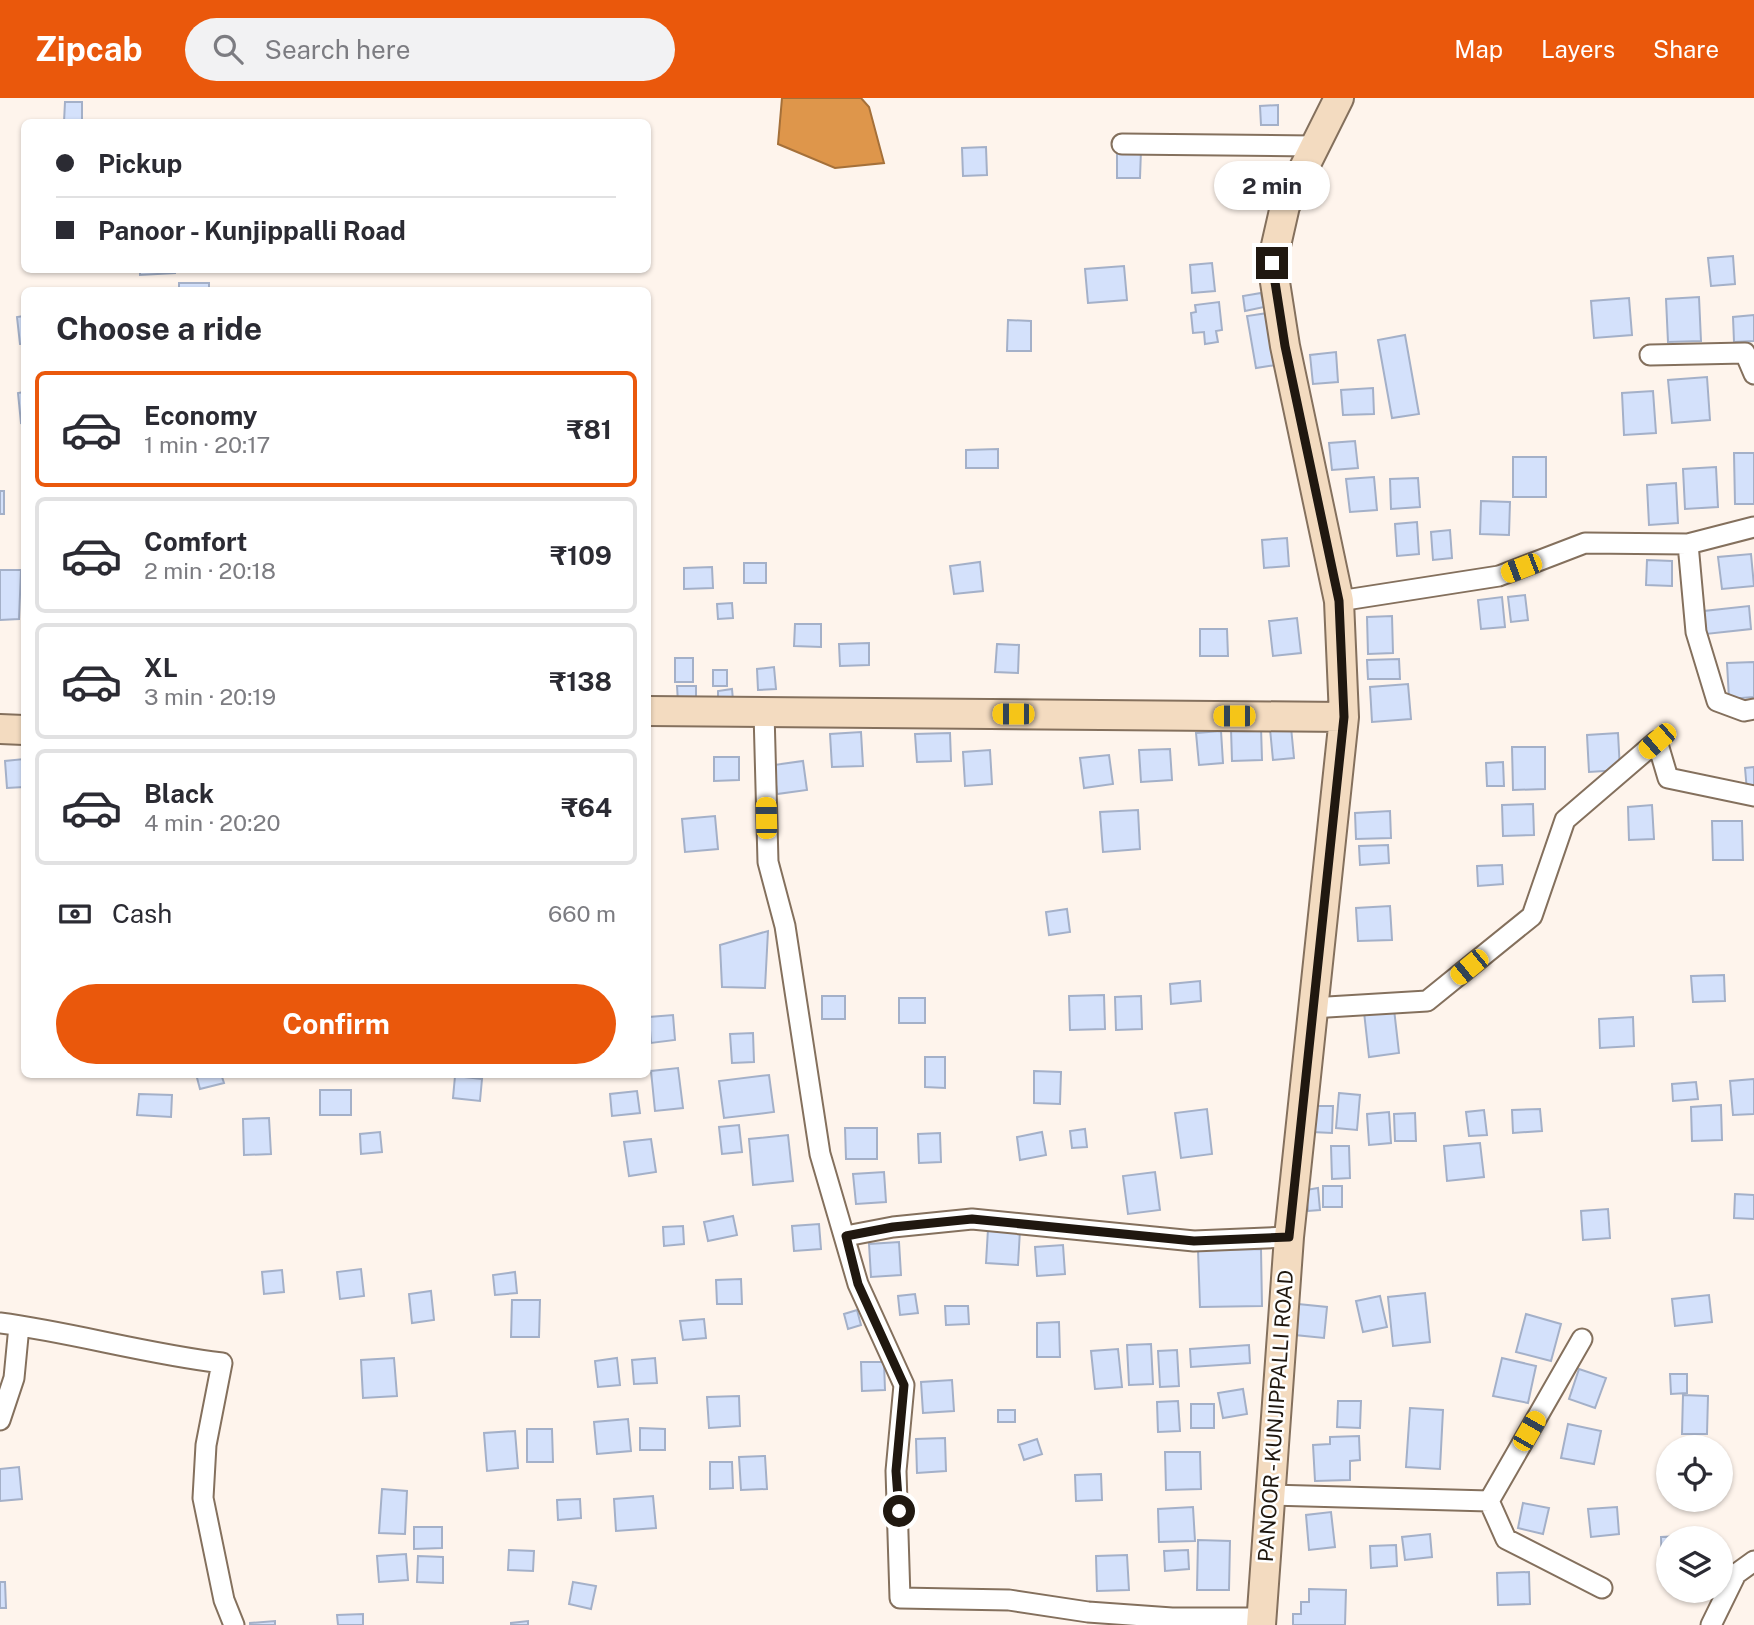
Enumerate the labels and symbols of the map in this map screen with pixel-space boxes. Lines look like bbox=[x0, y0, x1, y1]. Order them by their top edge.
callout: 2 min bbox=[1214, 162, 1330, 211]
route end bbox=[1256, 247, 1288, 279]
car bbox=[1498, 551, 1545, 585]
car bbox=[993, 704, 1035, 725]
car bbox=[1214, 706, 1256, 727]
car bbox=[1635, 719, 1680, 763]
car bbox=[756, 797, 777, 839]
car bbox=[1447, 946, 1492, 988]
street label: PANOOR - KUNJIPPALLI ROAD bbox=[1253, 1269, 1298, 1563]
car bbox=[1510, 1408, 1549, 1454]
route start bbox=[883, 1495, 915, 1527]

